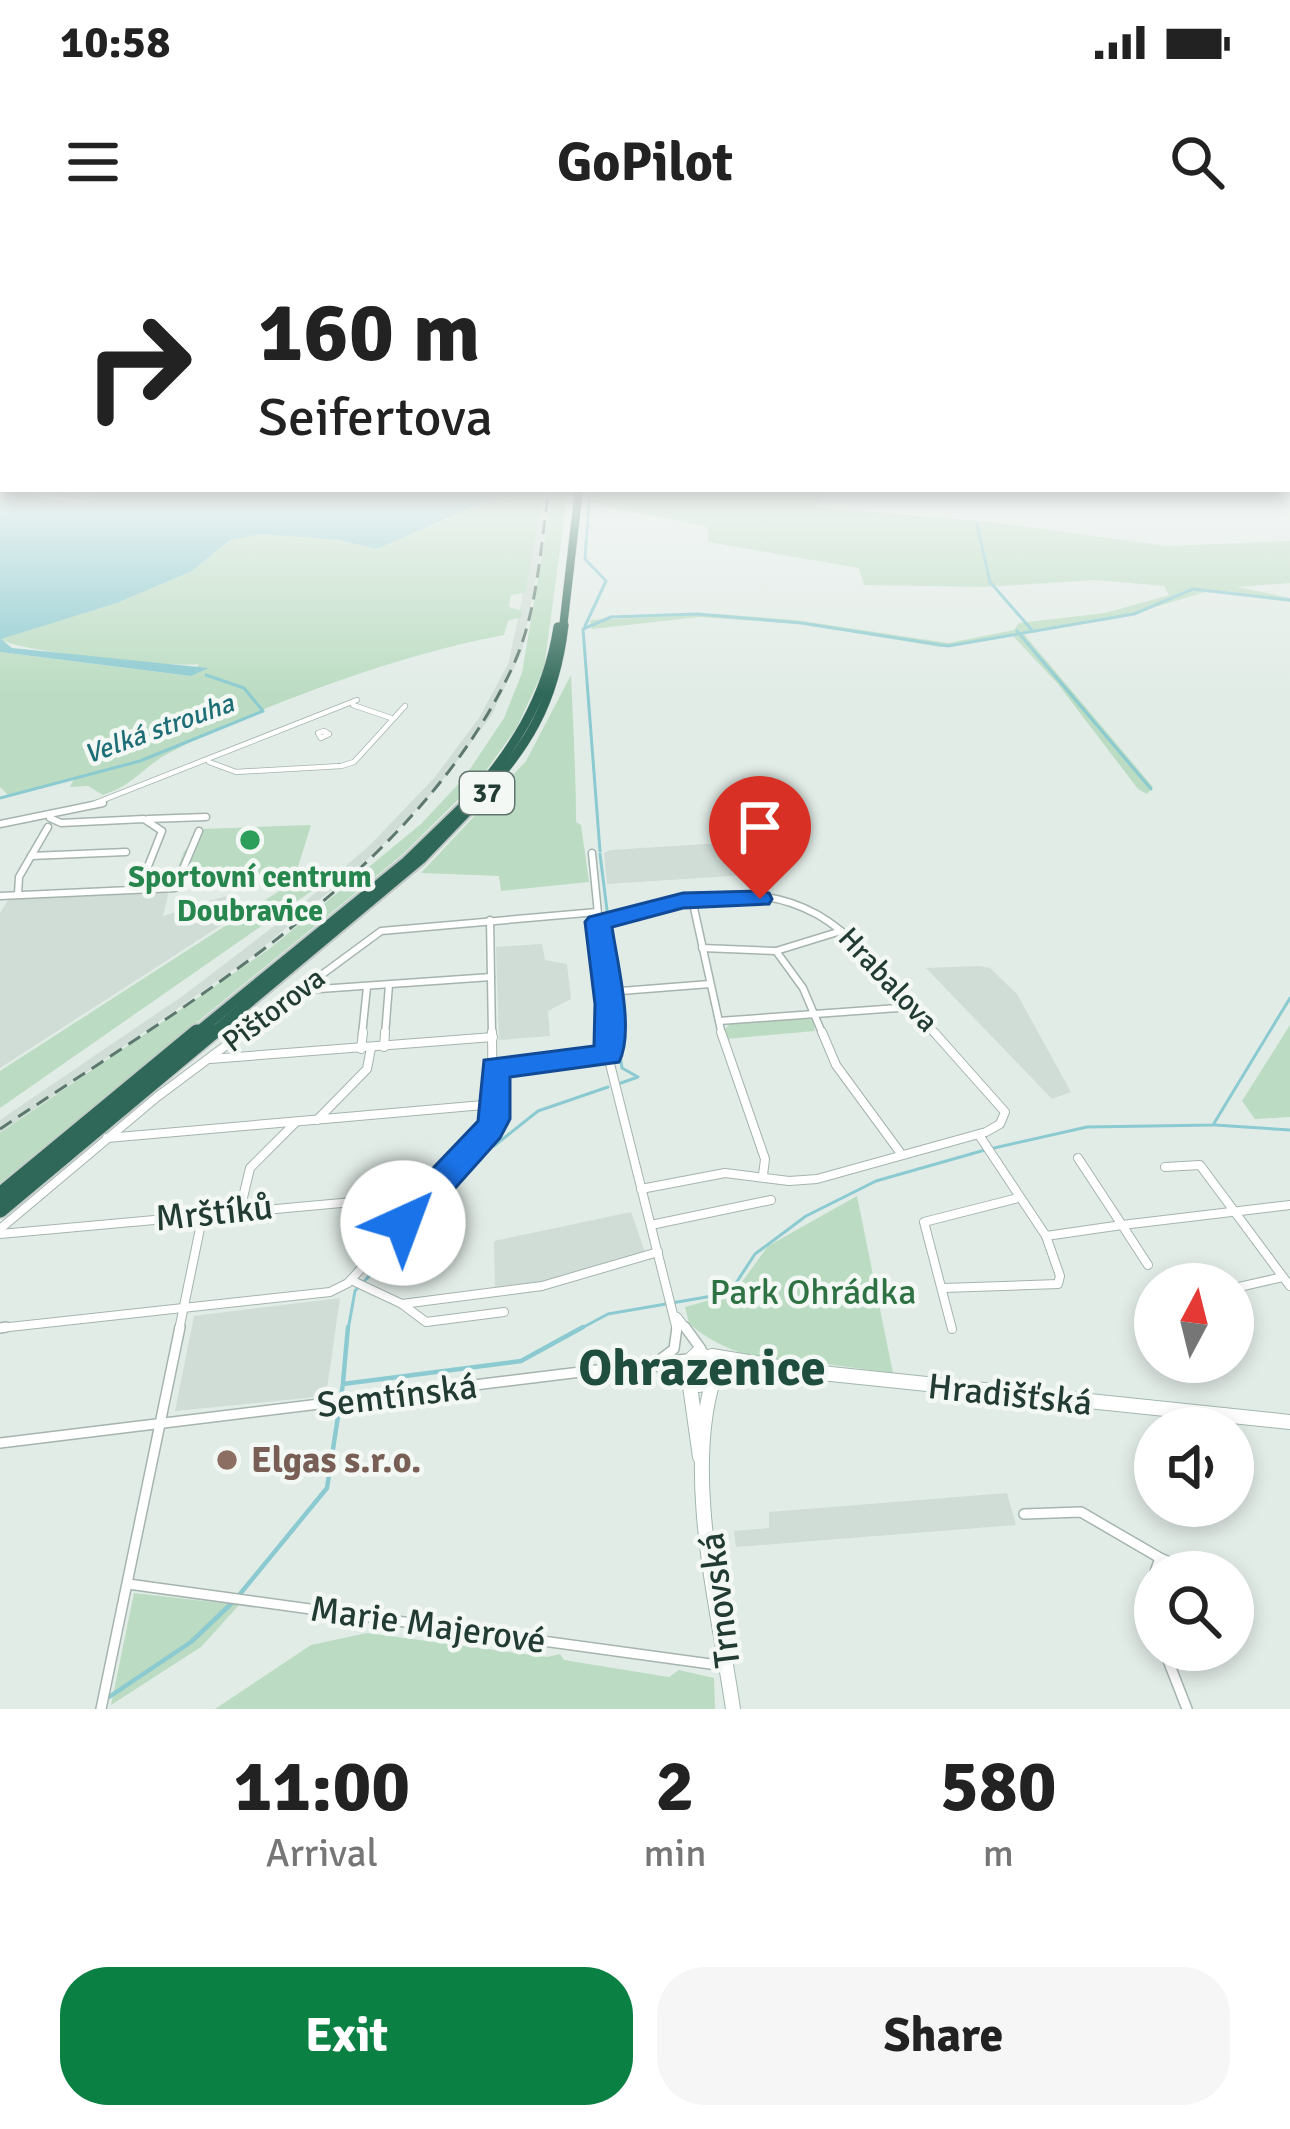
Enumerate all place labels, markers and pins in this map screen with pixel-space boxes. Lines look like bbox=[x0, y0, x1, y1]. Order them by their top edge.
pin bbox=[709, 776, 811, 899]
marker: Sportovní centrum Doubravice bbox=[237, 827, 263, 853]
place label: Sportovní centrum Doubravice bbox=[128, 859, 372, 930]
place label: Elgas s.r.o. bbox=[251, 1438, 421, 1483]
marker: Elgas s.r.o. bbox=[214, 1447, 240, 1473]

